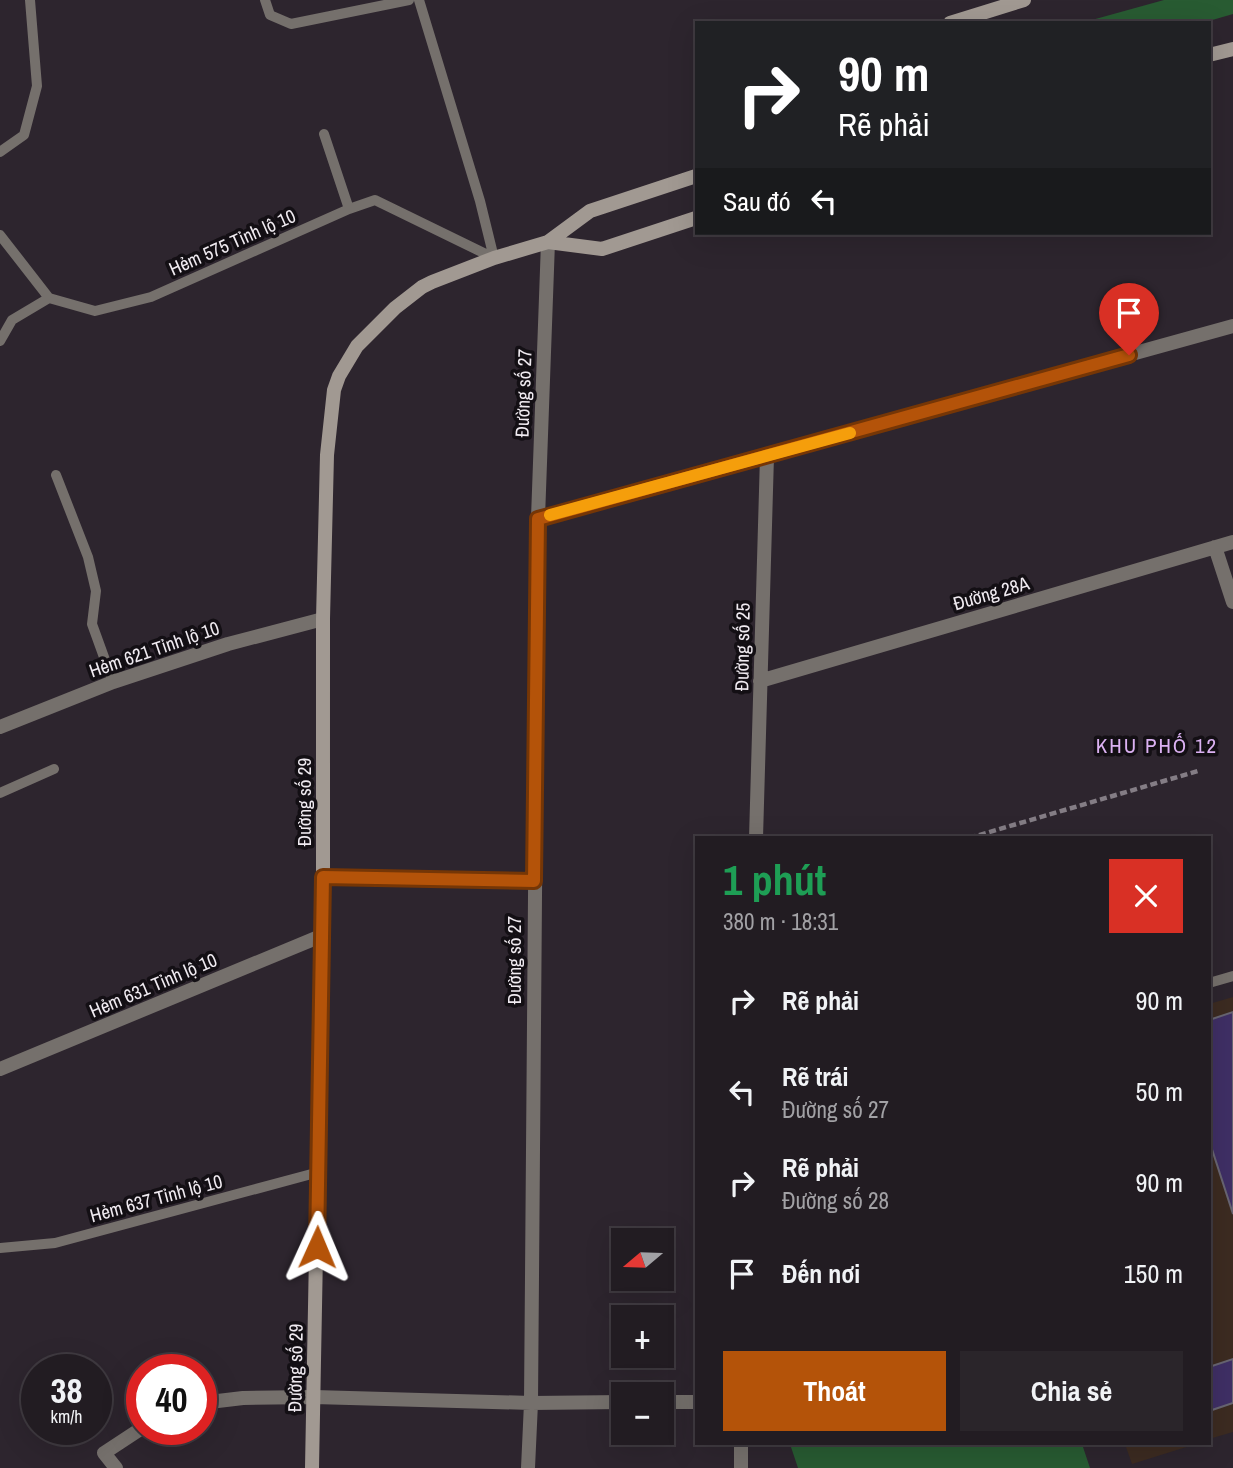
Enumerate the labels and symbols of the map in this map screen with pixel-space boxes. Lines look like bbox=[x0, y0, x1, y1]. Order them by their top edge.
street label: Hẻm 575 Tỉnh lộ 10 bbox=[164, 202, 300, 282]
pin bbox=[1099, 283, 1159, 355]
street label: Đường số 27 bbox=[508, 348, 538, 438]
street label: Đường 28A bbox=[950, 570, 1033, 616]
street label: Đường số 25 bbox=[728, 602, 756, 691]
street label: Hẻm 621 Tỉnh lộ 10 bbox=[85, 615, 223, 683]
district label: KHU PHỐ 12 bbox=[1096, 731, 1218, 760]
street label: Đường số 29 bbox=[291, 758, 317, 846]
street label: Đường số 27 bbox=[501, 915, 527, 1004]
street label: Hẻm 631 Tỉnh lộ 10 bbox=[85, 946, 221, 1024]
street label: Hẻm 637 Tỉnh lộ 10 bbox=[87, 1168, 225, 1228]
position arrow bbox=[280, 1210, 354, 1284]
north arrow bbox=[611, 1228, 674, 1292]
street label: Đường số 29 bbox=[281, 1324, 309, 1412]
speed limit sign: 40 bbox=[126, 1354, 217, 1445]

